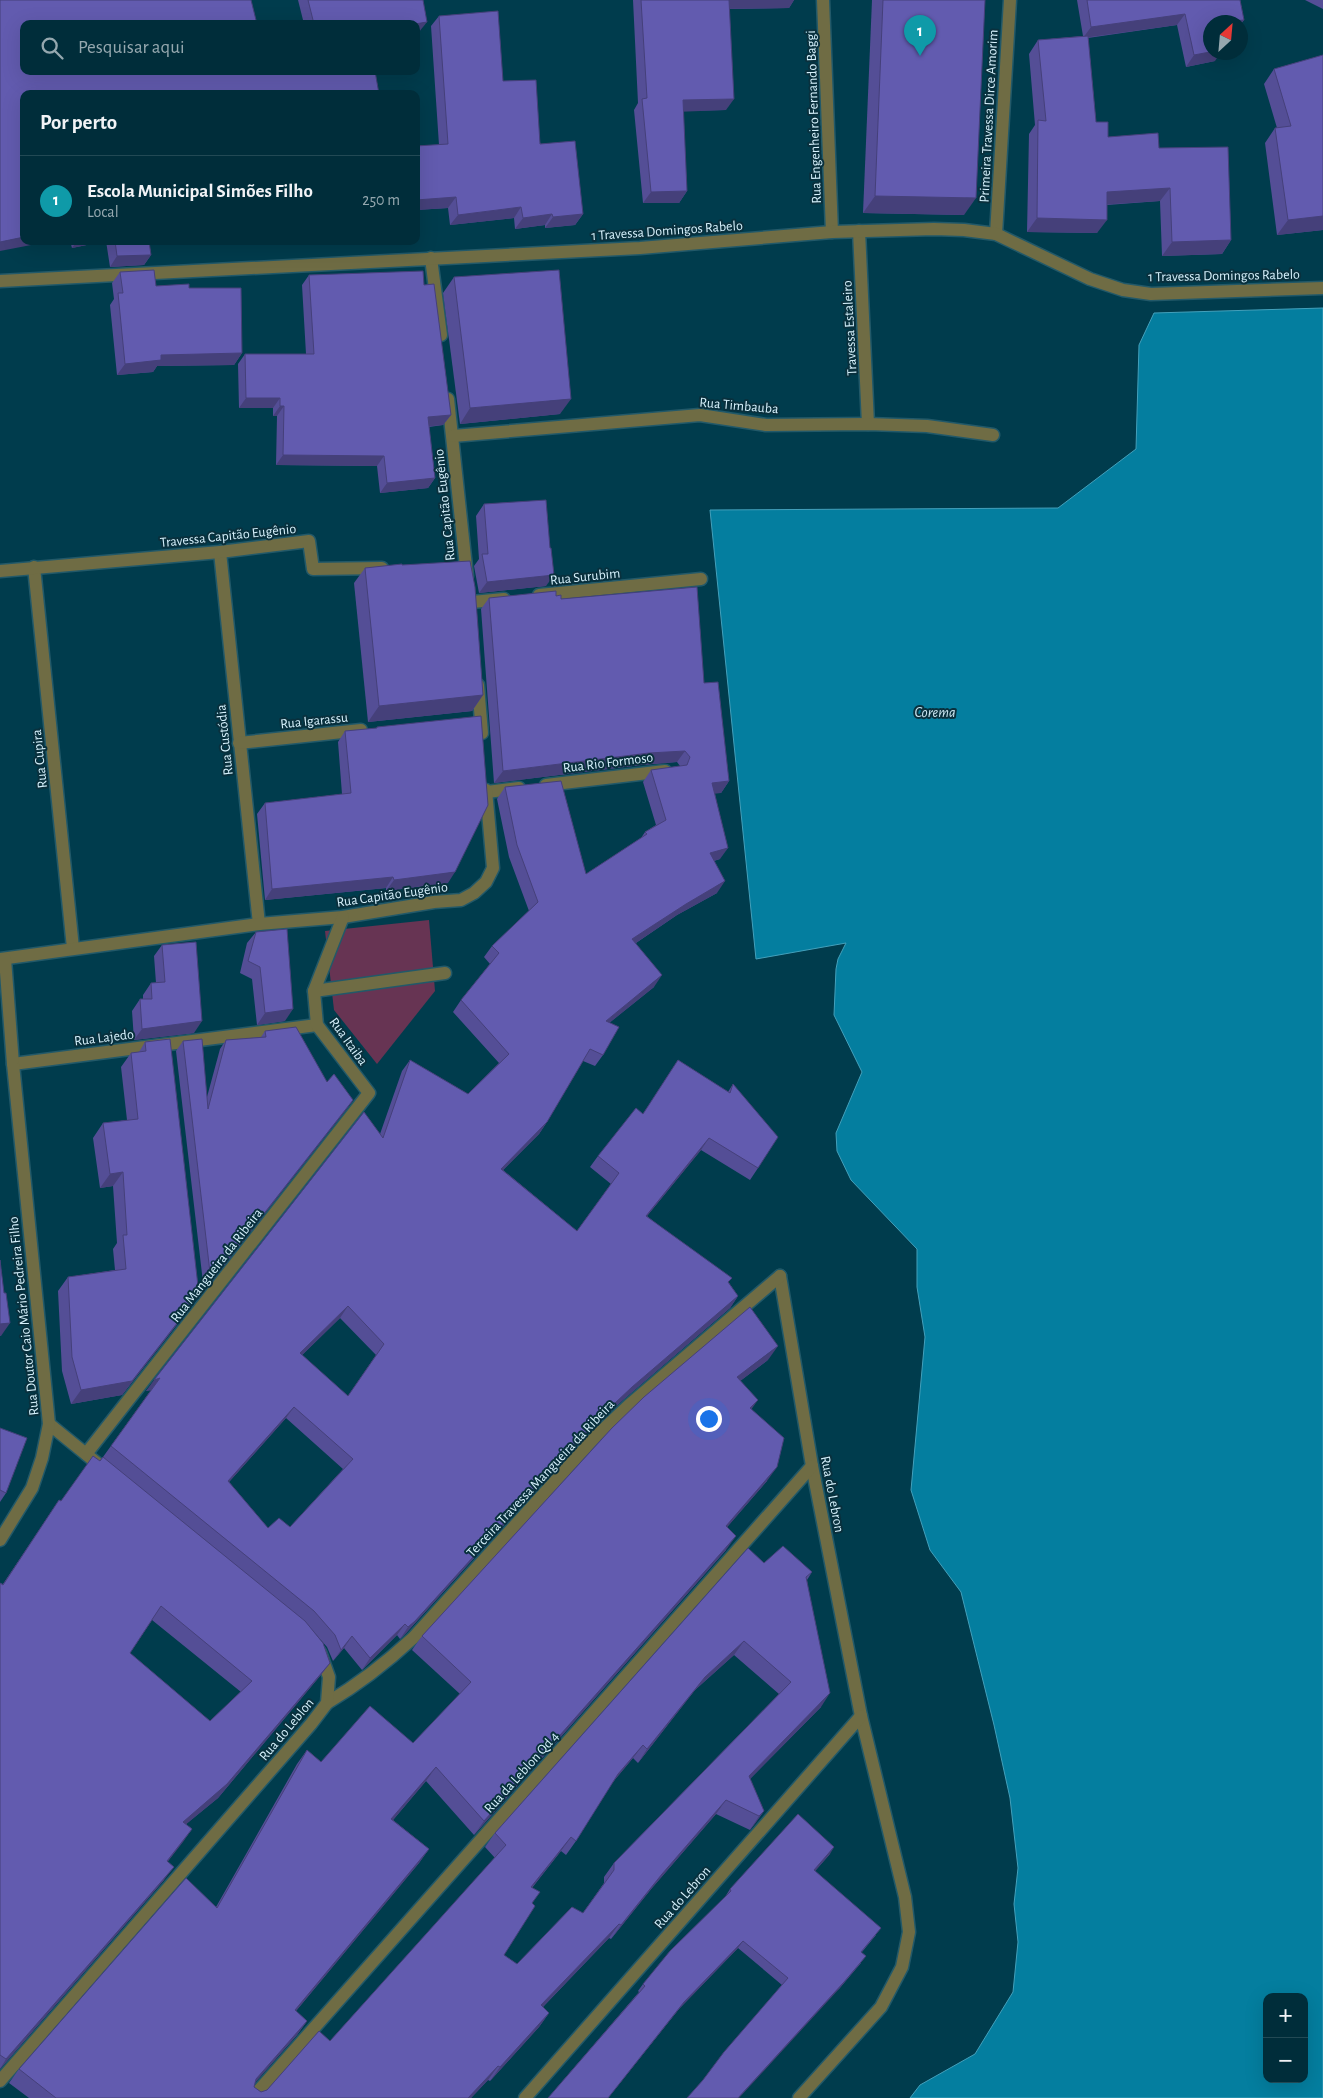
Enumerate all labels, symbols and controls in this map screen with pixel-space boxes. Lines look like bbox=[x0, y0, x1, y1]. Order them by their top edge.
pin: 1 bbox=[904, 15, 936, 56]
north arrow bbox=[1203, 15, 1248, 60]
search box bbox=[20, 20, 420, 75]
street label: Primeira Travessa Dirce Amorim bbox=[977, 29, 1001, 203]
street label: Rua Engenheiro Fernando Baggi bbox=[804, 30, 824, 204]
icon: search bbox=[38, 34, 66, 62]
text: Pesquisar aqui bbox=[78, 38, 184, 57]
text: Por perto bbox=[40, 112, 117, 133]
text: Escola Municipal Simões Filho bbox=[87, 182, 313, 201]
text: 1 bbox=[53, 192, 59, 208]
text: 250 m bbox=[362, 192, 400, 208]
text: Local bbox=[87, 204, 119, 220]
street label: 1 Travessa Domingos Rabelo bbox=[591, 219, 743, 243]
street label: 1 Travessa Domingos Rabelo bbox=[1148, 268, 1300, 284]
street label: Travessa Estaleiro bbox=[841, 280, 859, 376]
street label: Rua Timbauba bbox=[699, 396, 780, 416]
street label: Rua Capitão Eugênio bbox=[432, 448, 458, 561]
street label: Travessa Capitão Eugênio bbox=[159, 522, 297, 550]
street label: Rua Surubim bbox=[549, 566, 621, 588]
street label: Rua Custódia bbox=[214, 703, 236, 776]
water label: Corema bbox=[914, 705, 956, 720]
street label: Rua Igarassu bbox=[279, 710, 349, 732]
street label: Rua Cupira bbox=[30, 728, 50, 789]
street label: Rua Rio Formoso bbox=[562, 751, 654, 775]
street label: Rua Capitão Eugênio bbox=[336, 880, 449, 910]
street label: Rua Itaiba bbox=[326, 1015, 370, 1068]
street label: Rua Lajedo bbox=[73, 1027, 135, 1049]
street label: Rua Mangueira da Ribeira bbox=[168, 1206, 266, 1325]
street label: Rua Doutor Caio Mário Pedreira Filho bbox=[7, 1216, 41, 1416]
street label: Terceira Travessa Mangueira da Ribeira bbox=[464, 1397, 618, 1560]
your location bbox=[696, 1406, 722, 1432]
street label: Rua do Lebron bbox=[818, 1455, 846, 1534]
street label: Rua do Leblon bbox=[257, 1696, 317, 1763]
street label: Rua da Leblon Qd 4 bbox=[482, 1729, 562, 1816]
street label: Rua do Lebron bbox=[652, 1864, 713, 1931]
map controls bbox=[1263, 1993, 1308, 2083]
button: + bbox=[1263, 1993, 1308, 2038]
button: − bbox=[1263, 2038, 1308, 2083]

